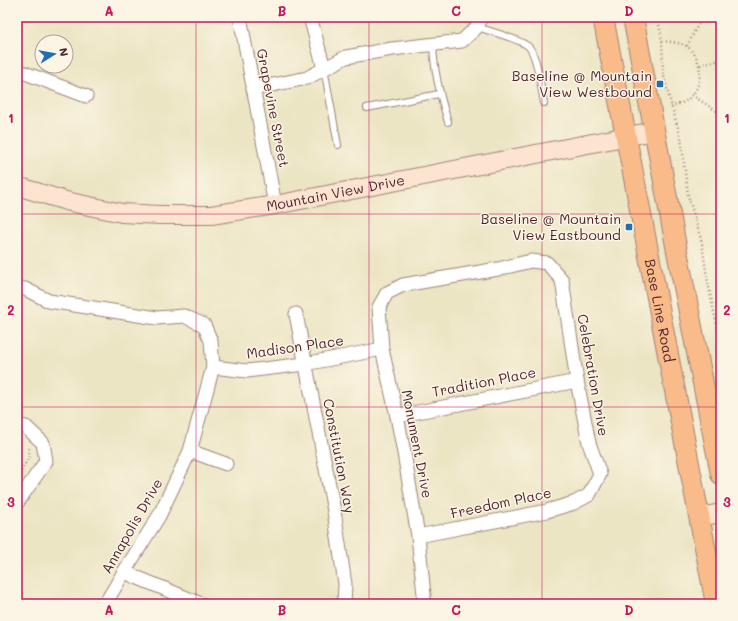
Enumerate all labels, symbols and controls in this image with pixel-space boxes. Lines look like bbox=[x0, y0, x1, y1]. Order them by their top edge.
text: A bbox=[104, 2, 114, 19]
text: B bbox=[278, 2, 287, 19]
text: C bbox=[451, 2, 461, 19]
text: D bbox=[624, 2, 634, 19]
north arrow bbox=[34, 34, 74, 74]
text: N bbox=[56, 46, 72, 58]
street label: Grapevine Street bbox=[253, 47, 294, 169]
place label: Baseline @ Mountain View Westbound bbox=[512, 66, 652, 101]
marker: Baseline @ Mountain View Westbound bbox=[655, 79, 665, 89]
text: 1 bbox=[8, 109, 14, 126]
text: 1 bbox=[724, 109, 730, 126]
street label: Mountain View Drive bbox=[265, 170, 406, 215]
place label: Baseline @ Mountain View Eastbound bbox=[481, 209, 621, 244]
marker: Baseline @ Mountain View Eastbound bbox=[624, 222, 634, 232]
street label: Base Line Road bbox=[641, 257, 679, 364]
text: 2 bbox=[7, 301, 15, 318]
text: 2 bbox=[723, 301, 731, 318]
street label: Celebration Drive bbox=[573, 312, 614, 437]
street label: Madison Place bbox=[245, 330, 345, 363]
street label: Tradition Place bbox=[430, 362, 537, 401]
street label: Monument Drive bbox=[398, 388, 437, 500]
street label: Constitution Way bbox=[319, 397, 360, 515]
street label: Annapolis Drive bbox=[97, 475, 167, 577]
street label: Freedom Place bbox=[449, 483, 553, 522]
text: 3 bbox=[7, 493, 15, 510]
text: 3 bbox=[723, 493, 731, 510]
text: A bbox=[104, 601, 114, 618]
text: B bbox=[278, 601, 287, 618]
text: C bbox=[451, 601, 461, 618]
text: D bbox=[624, 601, 634, 618]

